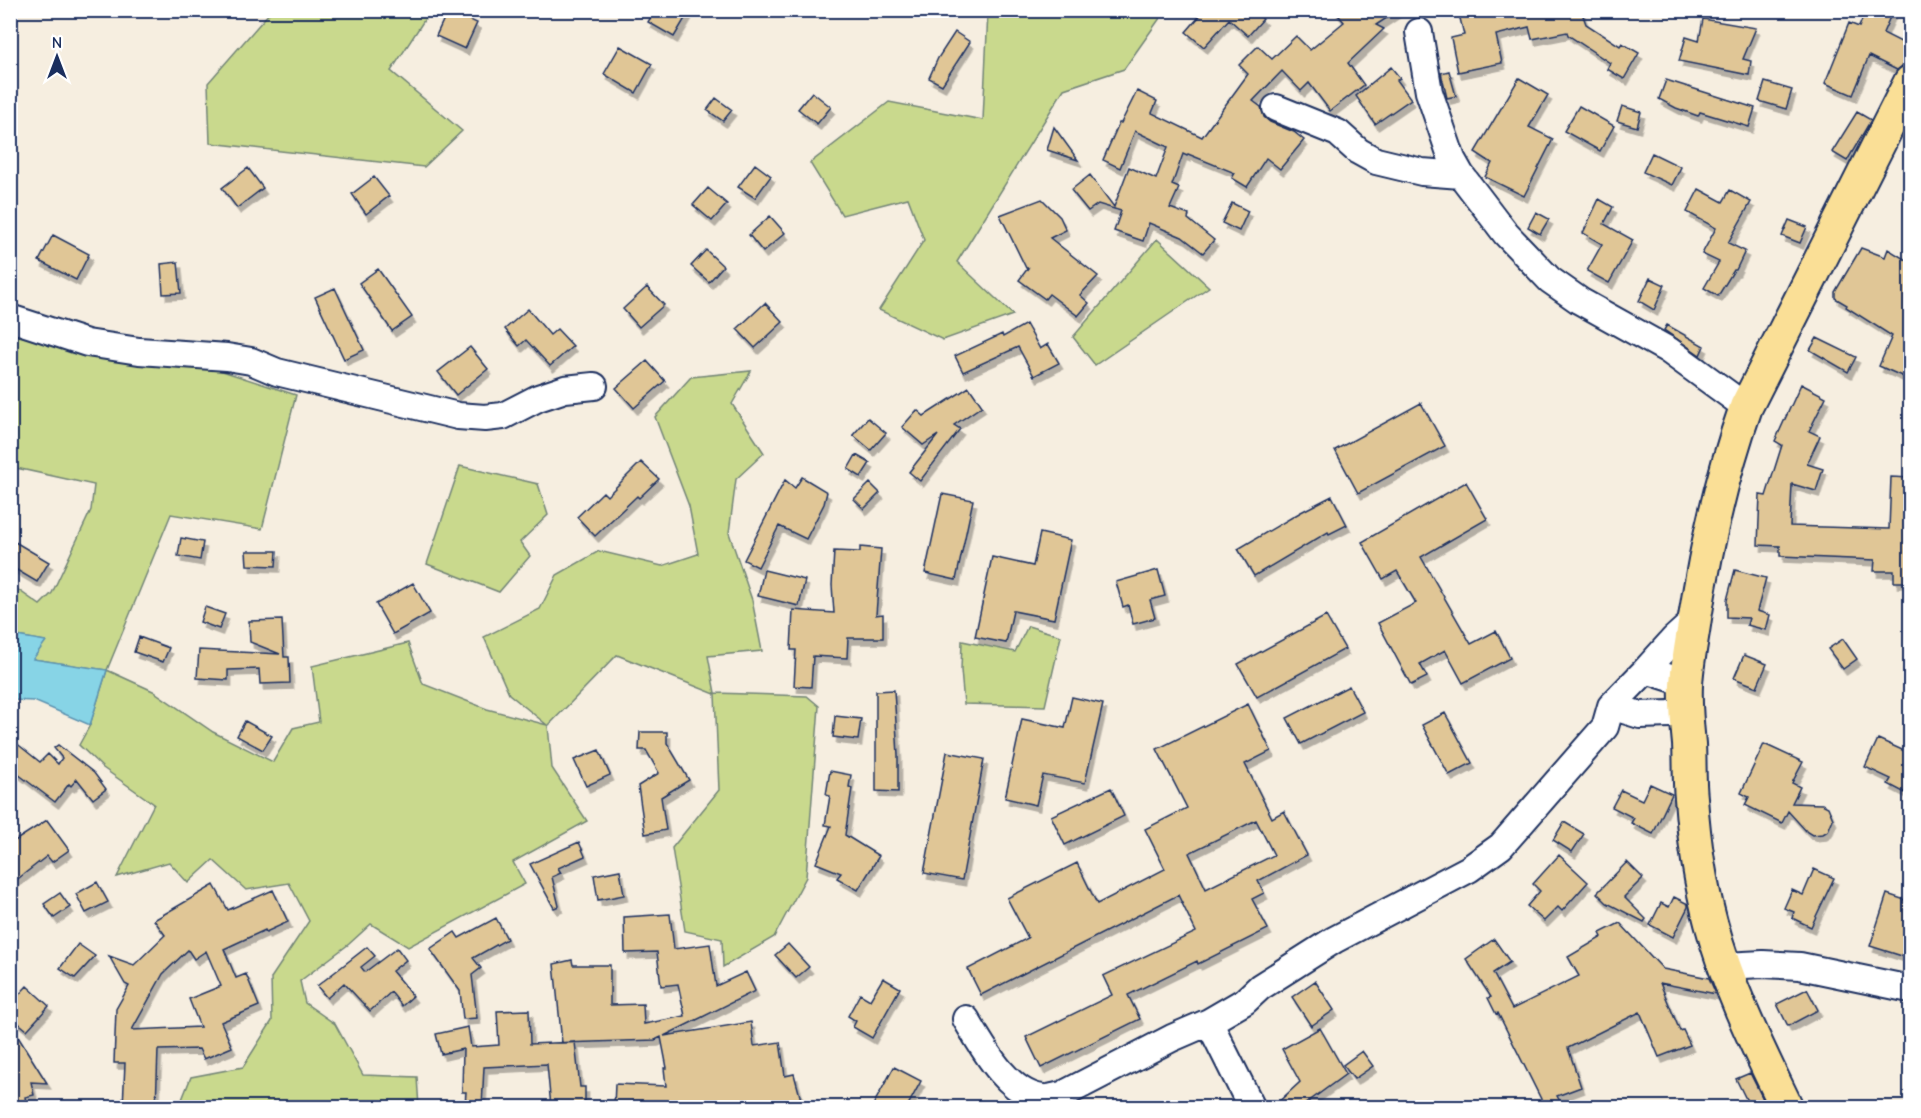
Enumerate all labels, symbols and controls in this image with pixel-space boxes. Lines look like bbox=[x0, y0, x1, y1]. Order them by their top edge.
north arrow bbox=[27, 27, 87, 87]
text: N bbox=[52, 34, 62, 52]

